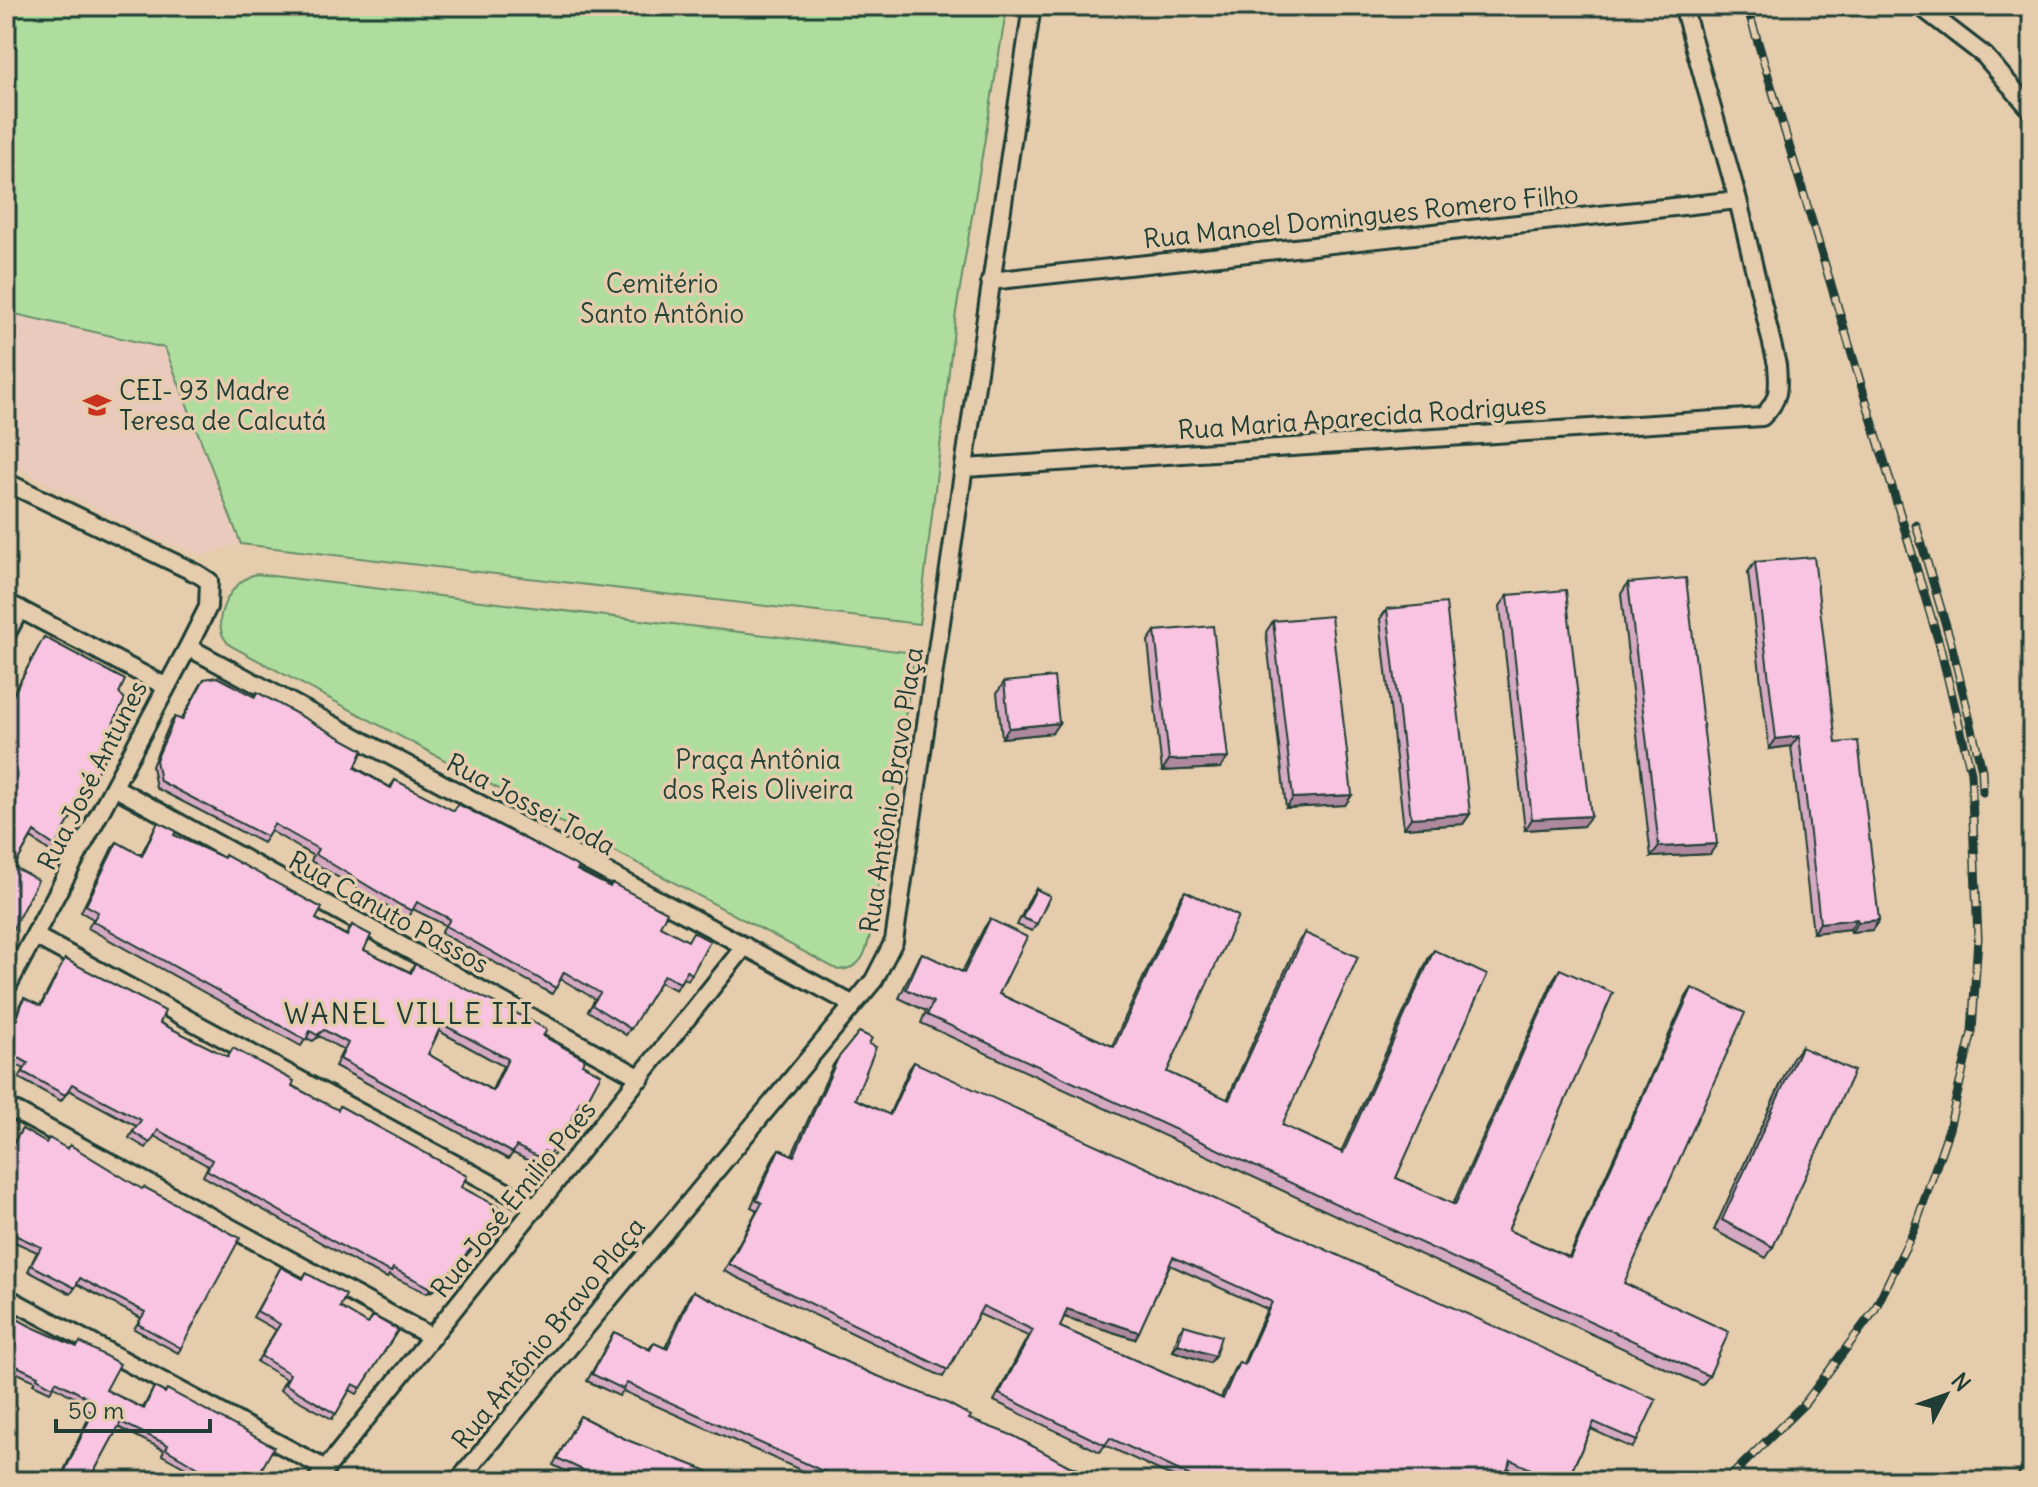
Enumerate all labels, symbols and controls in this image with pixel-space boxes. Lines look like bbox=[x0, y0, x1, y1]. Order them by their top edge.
street label: Rua Manoel Domingues Romero Filho bbox=[1142, 177, 1580, 255]
park label: Cemitério Santo Antônio bbox=[580, 267, 744, 330]
place label: CEI- 93 Madre Teresa de Calcutá bbox=[119, 374, 326, 437]
street label: Rua Maria Aparecida Rodrigues bbox=[1177, 388, 1547, 446]
school or university icon: CEI- 93 Madre Teresa de Calcutá bbox=[82, 390, 112, 420]
street label: Rua Antônio Bravo Plaça bbox=[852, 645, 930, 935]
street label: Rua José Antunes bbox=[30, 675, 154, 875]
park label: Praça Antônia dos Reis Oliveira bbox=[662, 743, 854, 806]
street label: Rua Jossei Toda bbox=[441, 746, 621, 862]
street label: Rua Canuto Passos bbox=[283, 843, 495, 981]
district label: WANEL VILLE III bbox=[284, 996, 534, 1032]
street label: Rua José Emilio Paes bbox=[423, 1094, 603, 1304]
street label: Rua Antônio Bravo Plaça bbox=[444, 1210, 652, 1456]
north arrow bbox=[1906, 1355, 1986, 1435]
text: N bbox=[1946, 1367, 1977, 1397]
scale bar bbox=[56, 1383, 210, 1433]
text: 50 m bbox=[68, 1395, 124, 1425]

